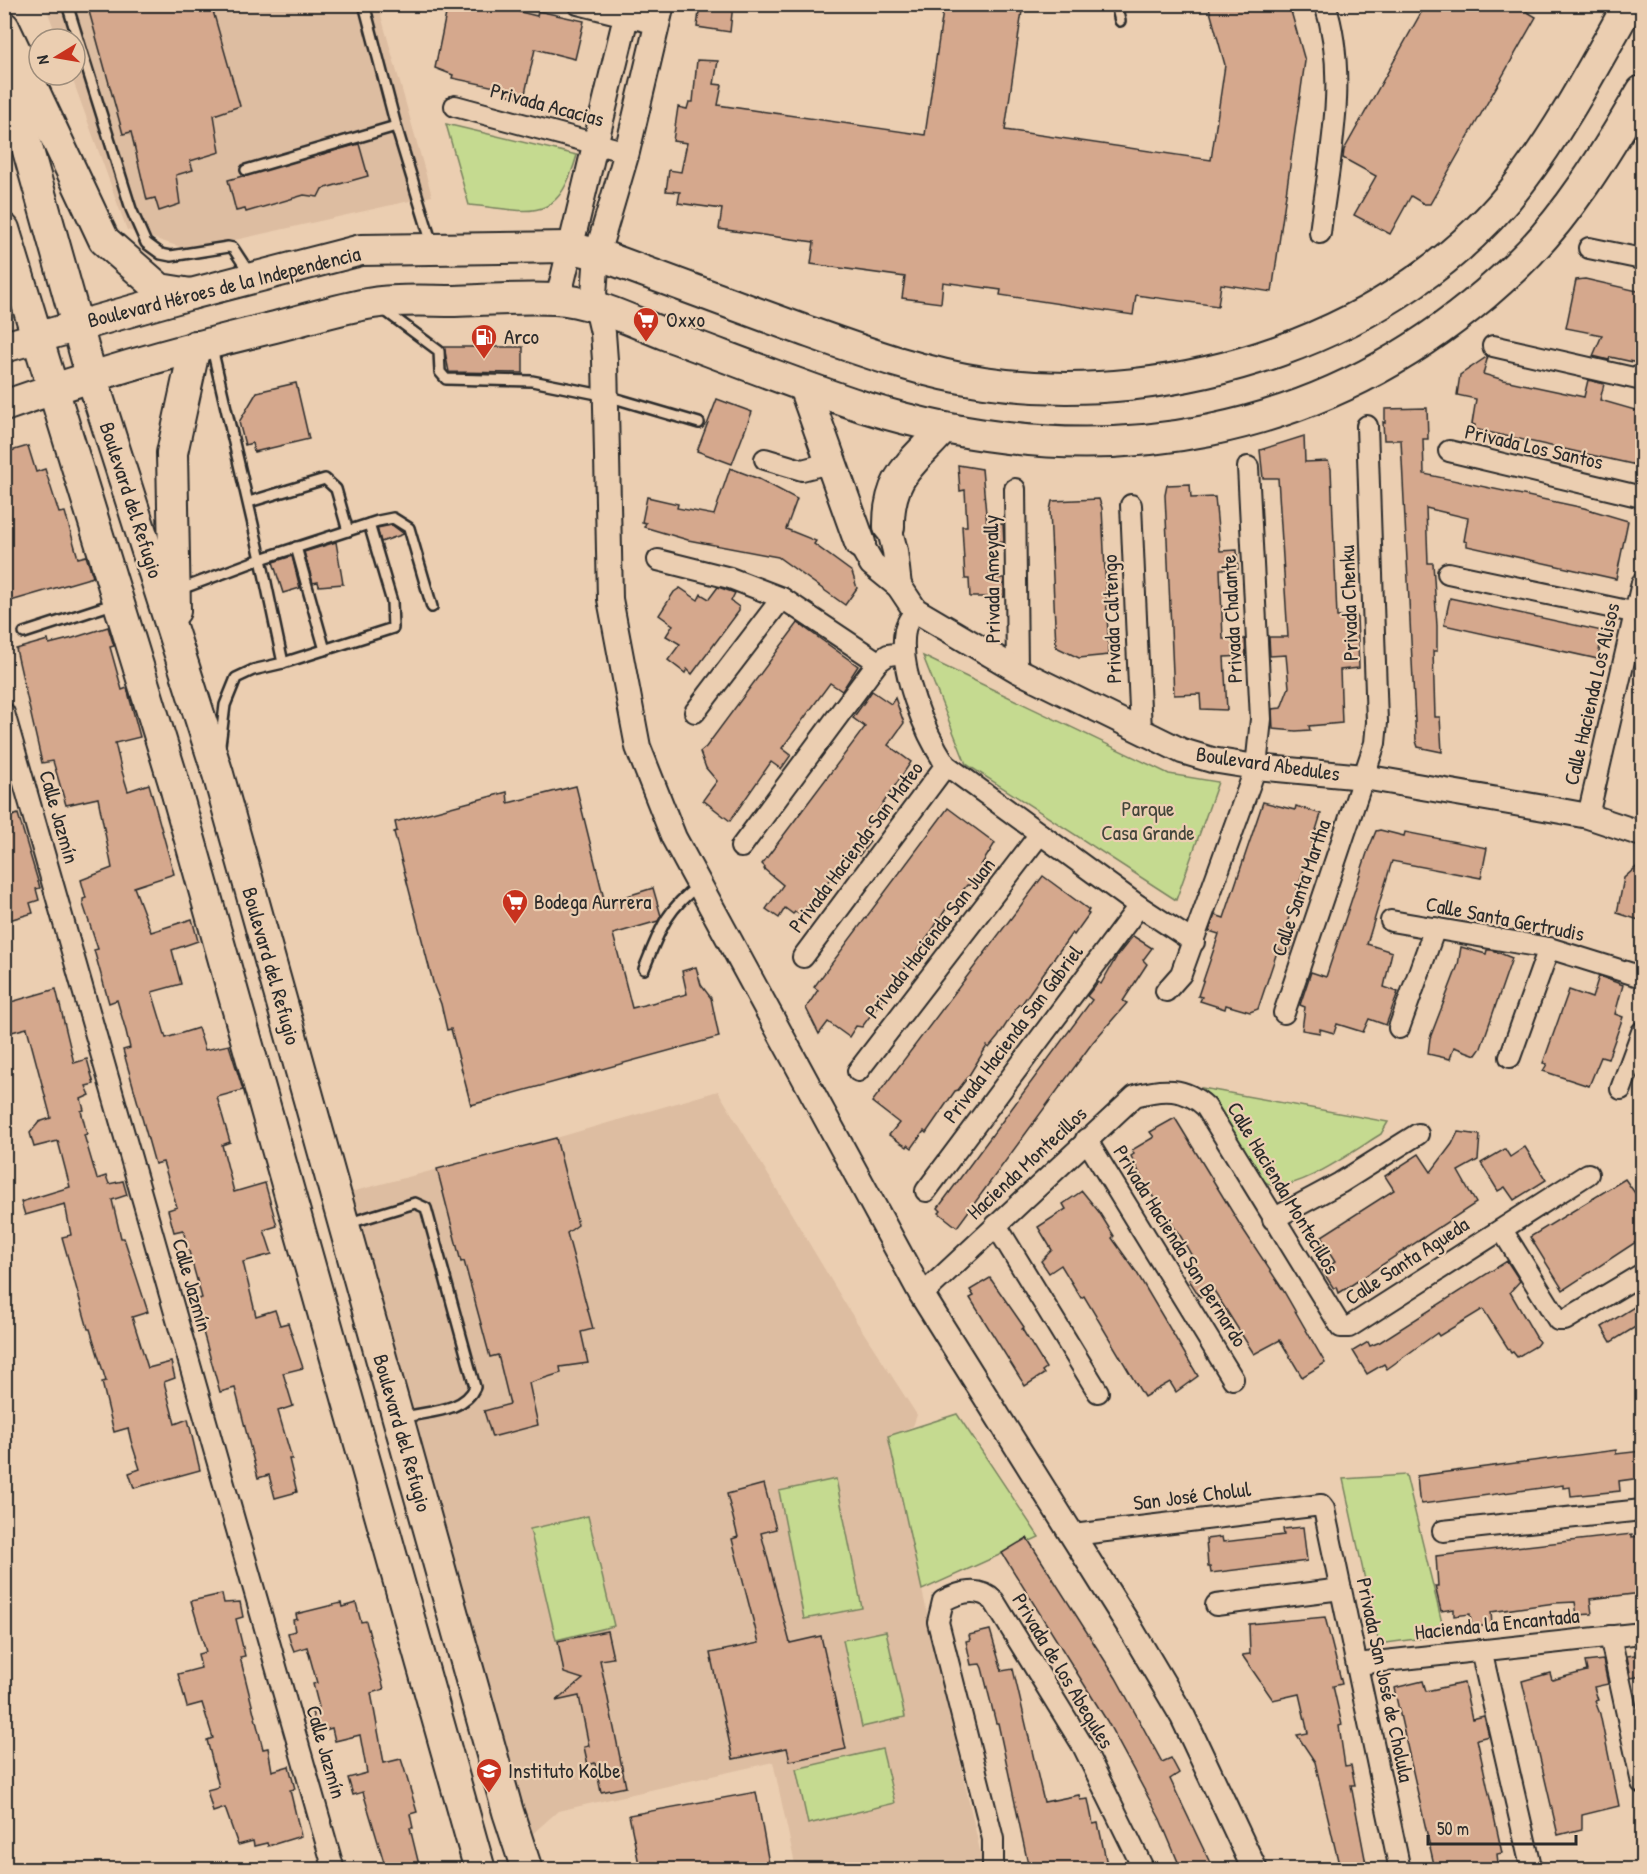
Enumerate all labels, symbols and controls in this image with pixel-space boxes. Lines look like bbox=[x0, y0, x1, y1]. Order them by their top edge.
north arrow bbox=[27, 27, 87, 87]
text: N bbox=[31, 53, 54, 66]
street label: Privada Acacias bbox=[487, 75, 607, 134]
street label: Boulevard Héroes de la Independencia bbox=[84, 239, 363, 334]
supermarket icon: Oxxo bbox=[631, 305, 661, 343]
place label: Oxxo bbox=[666, 305, 705, 334]
fuel station icon: Arco bbox=[469, 322, 499, 360]
place label: Arco bbox=[504, 322, 539, 351]
street label: Privada Los Santos bbox=[1462, 417, 1606, 477]
street label: Boulevard del Refugio bbox=[93, 418, 170, 582]
street label: Privada Ameyally bbox=[976, 514, 1007, 644]
street label: Privada Chenku bbox=[1332, 544, 1365, 662]
street label: Privada Caltengo bbox=[1095, 554, 1128, 684]
street label: Privada Chalante bbox=[1214, 554, 1249, 684]
street label: Calle Hacienda Los Alisos bbox=[1556, 600, 1627, 788]
street label: Boulevard Abedules bbox=[1194, 739, 1342, 788]
street label: Privada Hacienda San Mateo bbox=[782, 755, 930, 938]
street label: Calle Jazmín bbox=[32, 767, 87, 867]
park label: Parque Casa Grande bbox=[1101, 794, 1195, 847]
street label: Calle Santa Martha bbox=[1264, 816, 1337, 960]
street label: Privada Hacienda San Juan bbox=[858, 851, 1002, 1024]
street label: Boulevard del Refugio bbox=[235, 884, 308, 1048]
supermarket icon: Bodega Aurrera bbox=[500, 887, 530, 925]
place label: Bodega Aurrera bbox=[534, 887, 652, 916]
street label: Calle Santa Gertrudis bbox=[1423, 889, 1587, 948]
street label: Privada Hacienda San Gabriel bbox=[936, 938, 1090, 1129]
street label: Calle Hacienda Montecillos bbox=[1220, 1096, 1346, 1279]
street label: Hacienda Montecillos bbox=[960, 1099, 1093, 1226]
street label: Privada Hacienda San Bernardo bbox=[1107, 1139, 1254, 1352]
street label: Calle Santa Agueda bbox=[1339, 1210, 1474, 1312]
street label: Calle Jazmín bbox=[165, 1235, 220, 1335]
street label: Boulevard del Refugio bbox=[366, 1351, 439, 1515]
street label: San José Cholul bbox=[1132, 1474, 1253, 1517]
street label: Privada San José de Cholula bbox=[1350, 1575, 1421, 1785]
street label: Privada de los Abequles bbox=[1006, 1588, 1121, 1754]
street label: Hacienda la Encantada bbox=[1413, 1600, 1581, 1647]
street label: Calle Jazmín bbox=[299, 1702, 354, 1802]
school or university icon: Instituto Kolbe bbox=[474, 1756, 504, 1794]
place label: Instituto Kolbe bbox=[508, 1756, 621, 1785]
scale bar bbox=[1428, 1808, 1576, 1846]
text: 50 m bbox=[1437, 1816, 1469, 1841]

